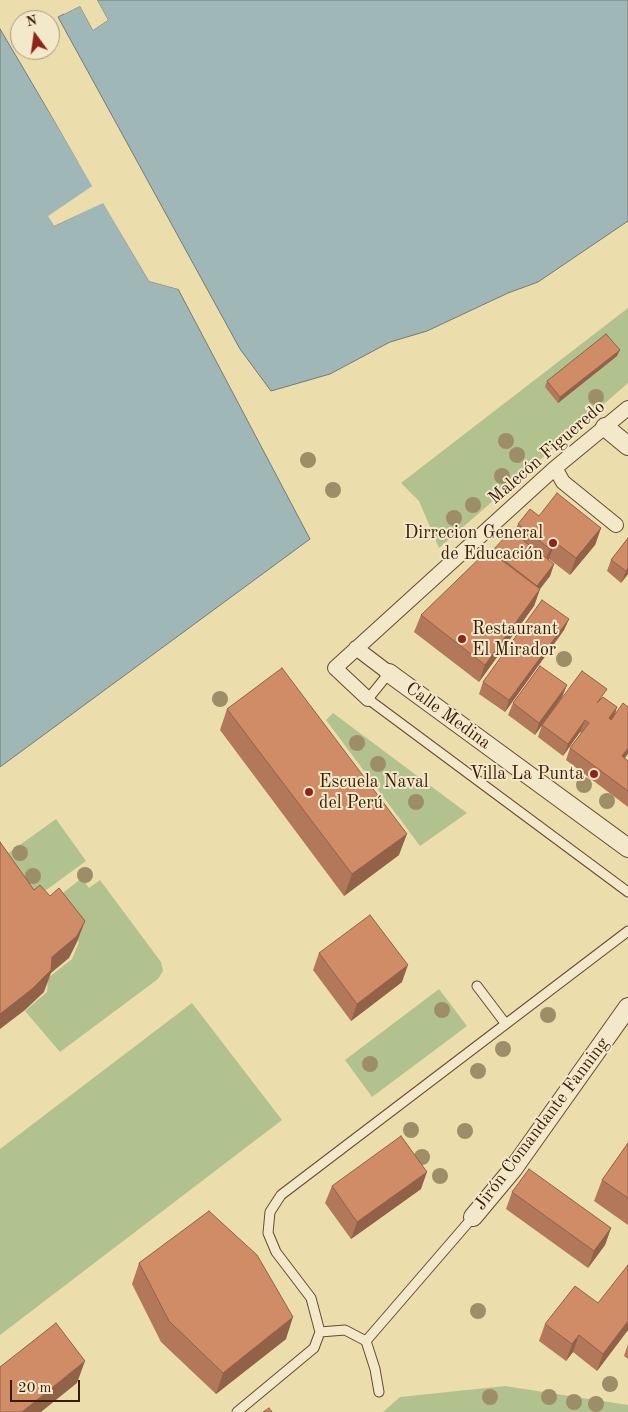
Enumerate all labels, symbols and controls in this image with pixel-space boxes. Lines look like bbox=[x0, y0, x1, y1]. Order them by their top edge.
north arrow bbox=[10, 10, 60, 60]
text: N bbox=[25, 13, 38, 30]
street label: Malecón Figueredo bbox=[484, 397, 610, 509]
place label: Dirrecion General de Educación bbox=[404, 522, 543, 564]
marker: Dirrecion General de Educación bbox=[547, 537, 559, 549]
place label: Restaurant El Mirador bbox=[472, 618, 558, 660]
marker: Restaurant El Mirador bbox=[456, 633, 468, 645]
street label: Calle Medina bbox=[401, 678, 495, 754]
place label: Villa La Punta bbox=[470, 763, 584, 785]
marker: Villa La Punta bbox=[588, 768, 600, 780]
place label: Escuela Naval del Perú bbox=[319, 771, 429, 814]
marker: Escuela Naval del Perú bbox=[303, 786, 315, 798]
street label: Jirón Comandante Fanning bbox=[470, 1033, 614, 1215]
scale bar bbox=[12, 1370, 82, 1402]
text: 20 m bbox=[18, 1381, 52, 1396]

